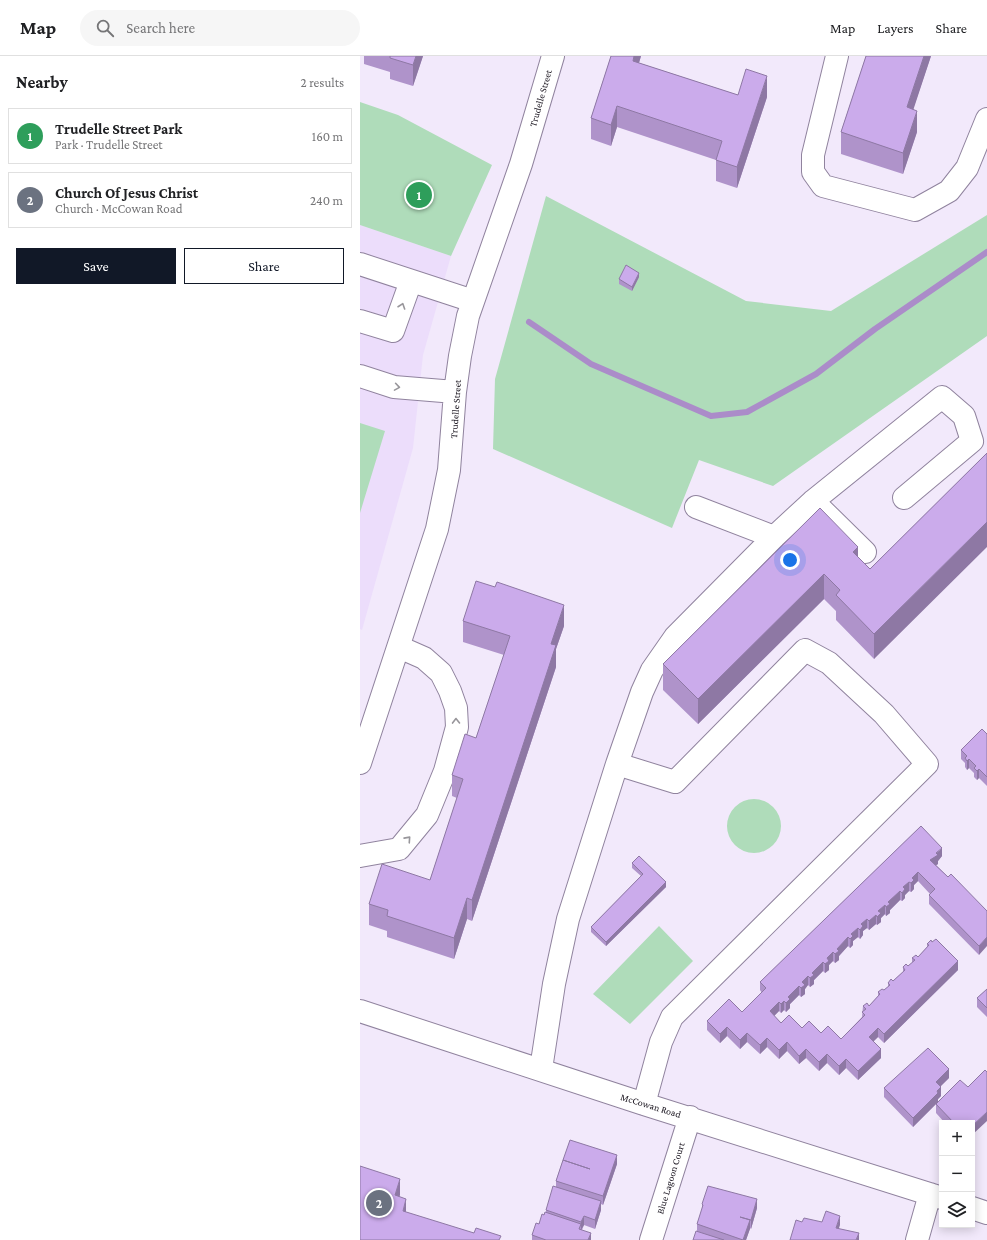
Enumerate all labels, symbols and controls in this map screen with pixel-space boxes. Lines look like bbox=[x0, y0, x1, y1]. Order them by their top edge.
search box bbox=[80, 10, 360, 46]
text: Map bbox=[20, 17, 56, 38]
icon: search bbox=[94, 17, 116, 39]
text: Search here bbox=[126, 20, 195, 36]
text: Map bbox=[830, 20, 855, 36]
text: Layers bbox=[877, 20, 914, 36]
text: Share bbox=[936, 20, 967, 36]
street label: Trudelle Street bbox=[527, 68, 554, 128]
text: Nearby bbox=[16, 73, 68, 92]
text: 2 results bbox=[301, 75, 344, 90]
text: Trudelle Street Park bbox=[55, 121, 182, 137]
text: 1 bbox=[28, 129, 32, 144]
text: 160 m bbox=[312, 129, 343, 144]
text: Park · Trudelle Street bbox=[55, 137, 163, 152]
pin: 1 bbox=[406, 180, 432, 210]
text: Church Of Jesus Christ bbox=[55, 185, 198, 201]
text: 2 bbox=[27, 193, 33, 208]
text: 240 m bbox=[310, 193, 343, 208]
text: Church · McCowan Road bbox=[55, 201, 183, 216]
button: Save bbox=[16, 248, 176, 284]
button: Share bbox=[184, 248, 344, 284]
one-way arrow bbox=[397, 303, 406, 310]
street label: Trudelle Street bbox=[448, 379, 463, 439]
one-way arrow bbox=[394, 382, 400, 391]
your location bbox=[780, 550, 800, 570]
one-way arrow bbox=[452, 718, 460, 724]
one-way arrow bbox=[403, 836, 411, 844]
street label: McCowan Road bbox=[619, 1091, 683, 1120]
map controls bbox=[939, 1120, 975, 1228]
button: + bbox=[939, 1120, 975, 1156]
street label: Blue Lagoon Court bbox=[654, 1140, 687, 1215]
button: − bbox=[939, 1156, 975, 1192]
pin: 2 bbox=[366, 1188, 392, 1218]
button: layers bbox=[939, 1192, 975, 1228]

